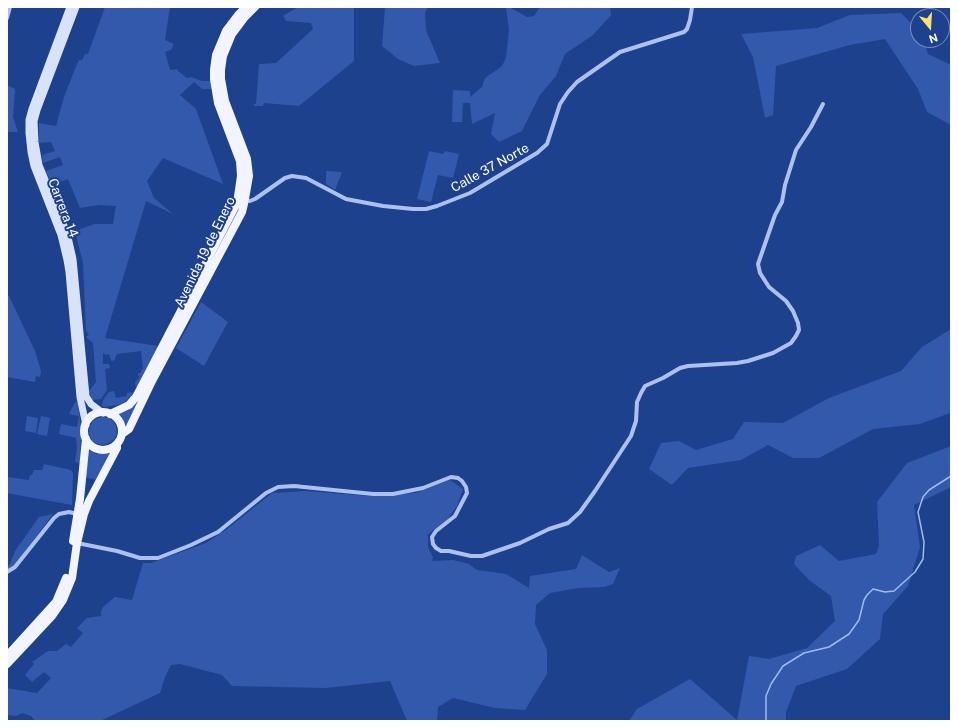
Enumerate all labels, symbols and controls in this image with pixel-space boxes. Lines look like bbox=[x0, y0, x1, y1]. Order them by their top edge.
north arrow bbox=[910, 8, 950, 48]
text: N bbox=[927, 31, 939, 45]
street label: Calle 37 Norte bbox=[448, 140, 532, 196]
street label: Carrera 14 bbox=[45, 176, 81, 240]
street label: Avenida 19 de Enero bbox=[171, 194, 239, 310]

